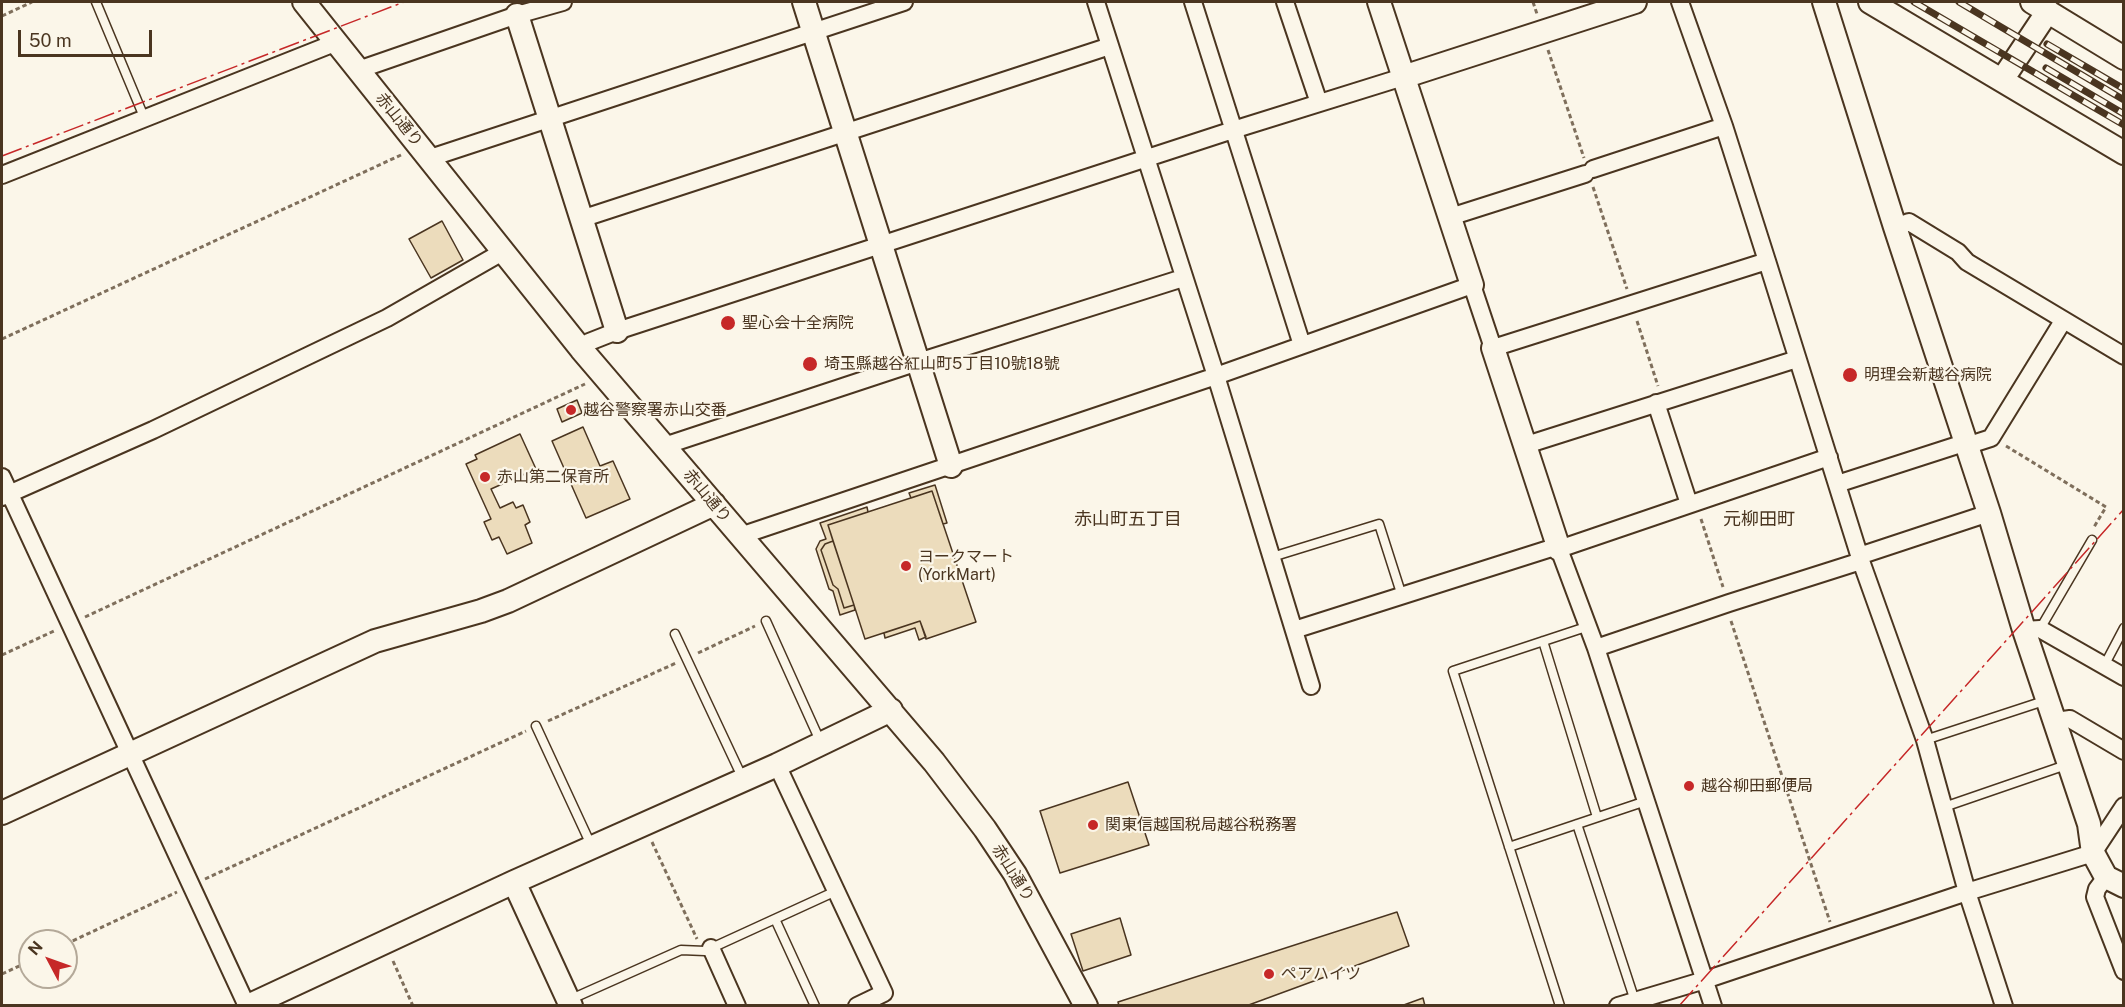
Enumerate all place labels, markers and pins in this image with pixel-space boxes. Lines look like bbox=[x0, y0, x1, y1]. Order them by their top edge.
place label: 聖心会十全病院 bbox=[742, 313, 854, 333]
marker: 聖心会十全病院 bbox=[719, 314, 737, 332]
place label: 埼玉縣越谷紅山町5丁目10號18號 bbox=[824, 354, 1059, 374]
marker: 埼玉縣越谷紅山町5丁目10號18號 bbox=[801, 355, 819, 373]
place label: 明理会新越谷病院 bbox=[1864, 365, 1992, 385]
marker: 明理会新越谷病院 bbox=[1841, 366, 1859, 384]
place label: 越谷警察署赤山交番 bbox=[583, 400, 727, 420]
marker: 越谷警察署赤山交番 bbox=[564, 403, 578, 417]
place label: 赤山第二保育所 bbox=[497, 467, 609, 487]
marker: 赤山第二保育所 bbox=[478, 470, 492, 484]
place label: ヨークマート (YorkMart) bbox=[918, 547, 1014, 585]
marker: ヨークマート (YorkMart) bbox=[899, 559, 913, 573]
place label: 越谷柳田郵便局 bbox=[1701, 776, 1813, 796]
marker: 越谷柳田郵便局 bbox=[1682, 779, 1696, 793]
place label: 関東信越国税局越谷税務署 bbox=[1105, 815, 1297, 835]
marker: 関東信越国税局越谷税務署 bbox=[1086, 818, 1100, 832]
place label: ペアハイツ bbox=[1281, 964, 1361, 984]
marker: ペアハイツ bbox=[1262, 967, 1276, 981]

